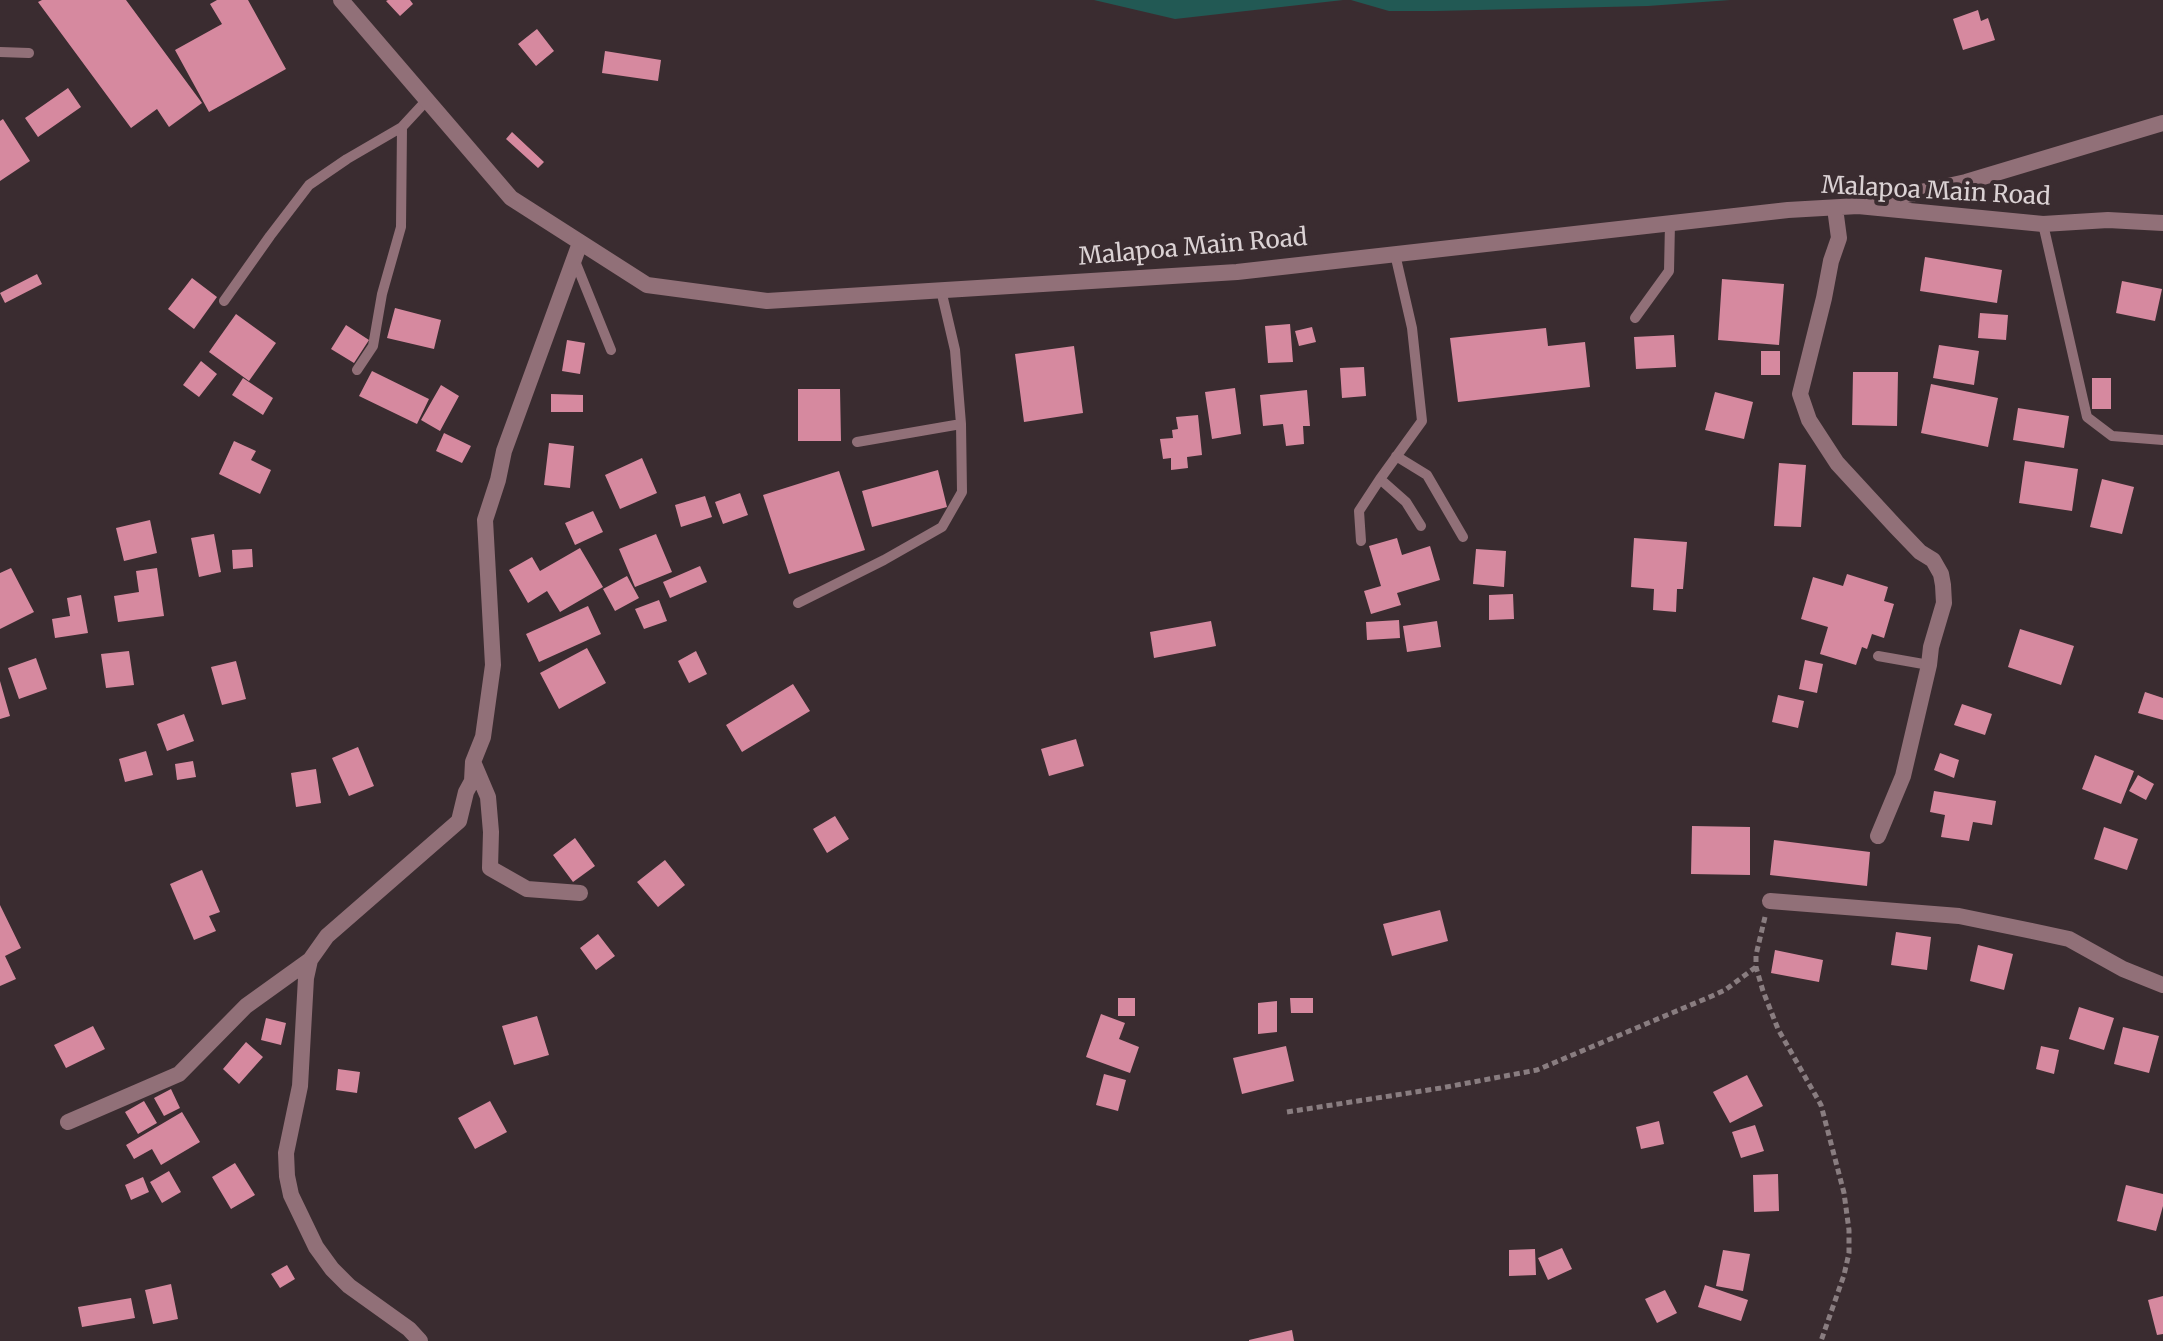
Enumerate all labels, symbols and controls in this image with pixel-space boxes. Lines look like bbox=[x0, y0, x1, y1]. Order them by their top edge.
street label: Malapoa Main Road bbox=[1821, 172, 2051, 212]
street label: Malapoa Main Road bbox=[1077, 224, 1309, 272]

